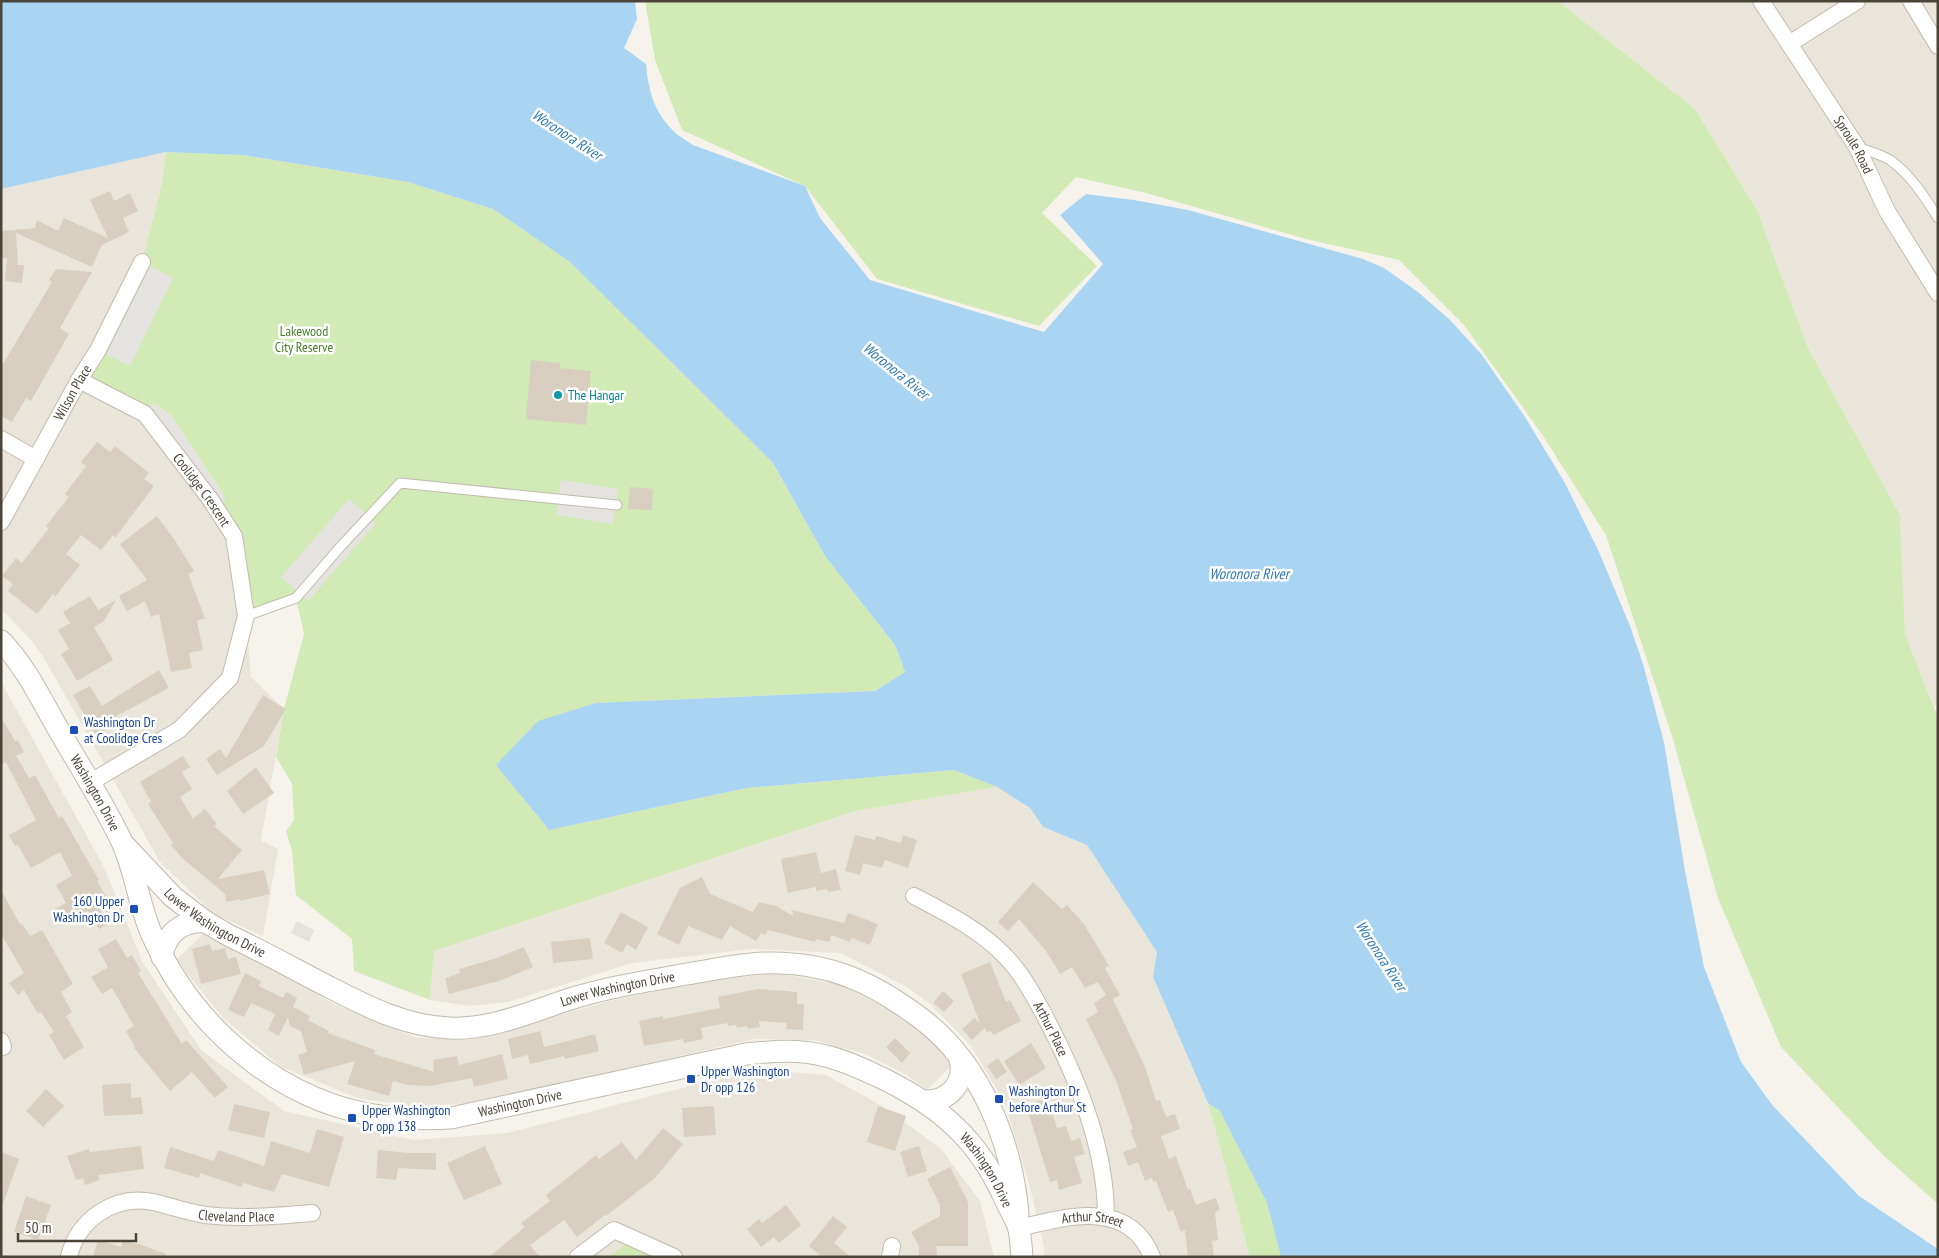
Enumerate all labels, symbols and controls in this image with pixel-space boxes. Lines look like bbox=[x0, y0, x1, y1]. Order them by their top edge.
water label: Woronora River bbox=[529, 105, 607, 165]
street label: Sproule Road bbox=[1830, 112, 1877, 176]
park label: Lakewood City Reserve bbox=[275, 322, 333, 356]
water label: Woronora River bbox=[859, 338, 935, 404]
street label: Wilson Place bbox=[50, 361, 96, 424]
place label: The Hangar bbox=[568, 386, 624, 404]
marker: The Hangar bbox=[552, 389, 564, 401]
street label: Coolidge Crescent bbox=[169, 449, 235, 530]
water label: Woronora River bbox=[1209, 564, 1291, 583]
place label: Washington Dr at Coolidge Cres bbox=[84, 713, 163, 747]
marker: Washington Dr at Coolidge Cres bbox=[68, 724, 80, 736]
street label: Washington Drive bbox=[66, 751, 124, 834]
street label: Lower Washington Drive bbox=[160, 884, 269, 961]
place label: 160 Upper Washington Dr bbox=[53, 892, 124, 926]
marker: 160 Upper Washington Dr bbox=[128, 903, 140, 915]
water label: Woronora River bbox=[1352, 917, 1412, 996]
street label: Lower Washington Drive bbox=[558, 967, 676, 1011]
street label: Arthur Place bbox=[1030, 998, 1073, 1059]
place label: Upper Washington Dr opp 126 bbox=[701, 1062, 789, 1096]
marker: Upper Washington Dr opp 126 bbox=[685, 1073, 697, 1085]
place label: Washington Dr before Arthur St bbox=[1009, 1082, 1086, 1116]
street label: Washington Drive bbox=[476, 1085, 564, 1121]
marker: Washington Dr before Arthur St bbox=[993, 1093, 1005, 1105]
place label: Upper Washington Dr opp 138 bbox=[362, 1101, 450, 1135]
marker: Upper Washington Dr opp 138 bbox=[346, 1112, 358, 1124]
street label: Washington Drive bbox=[956, 1129, 1017, 1211]
street label: Cleveland Place bbox=[197, 1205, 275, 1226]
street label: Arthur Street bbox=[1060, 1207, 1127, 1231]
scale bar bbox=[18, 1210, 135, 1242]
text: 50 m bbox=[25, 1218, 51, 1237]

